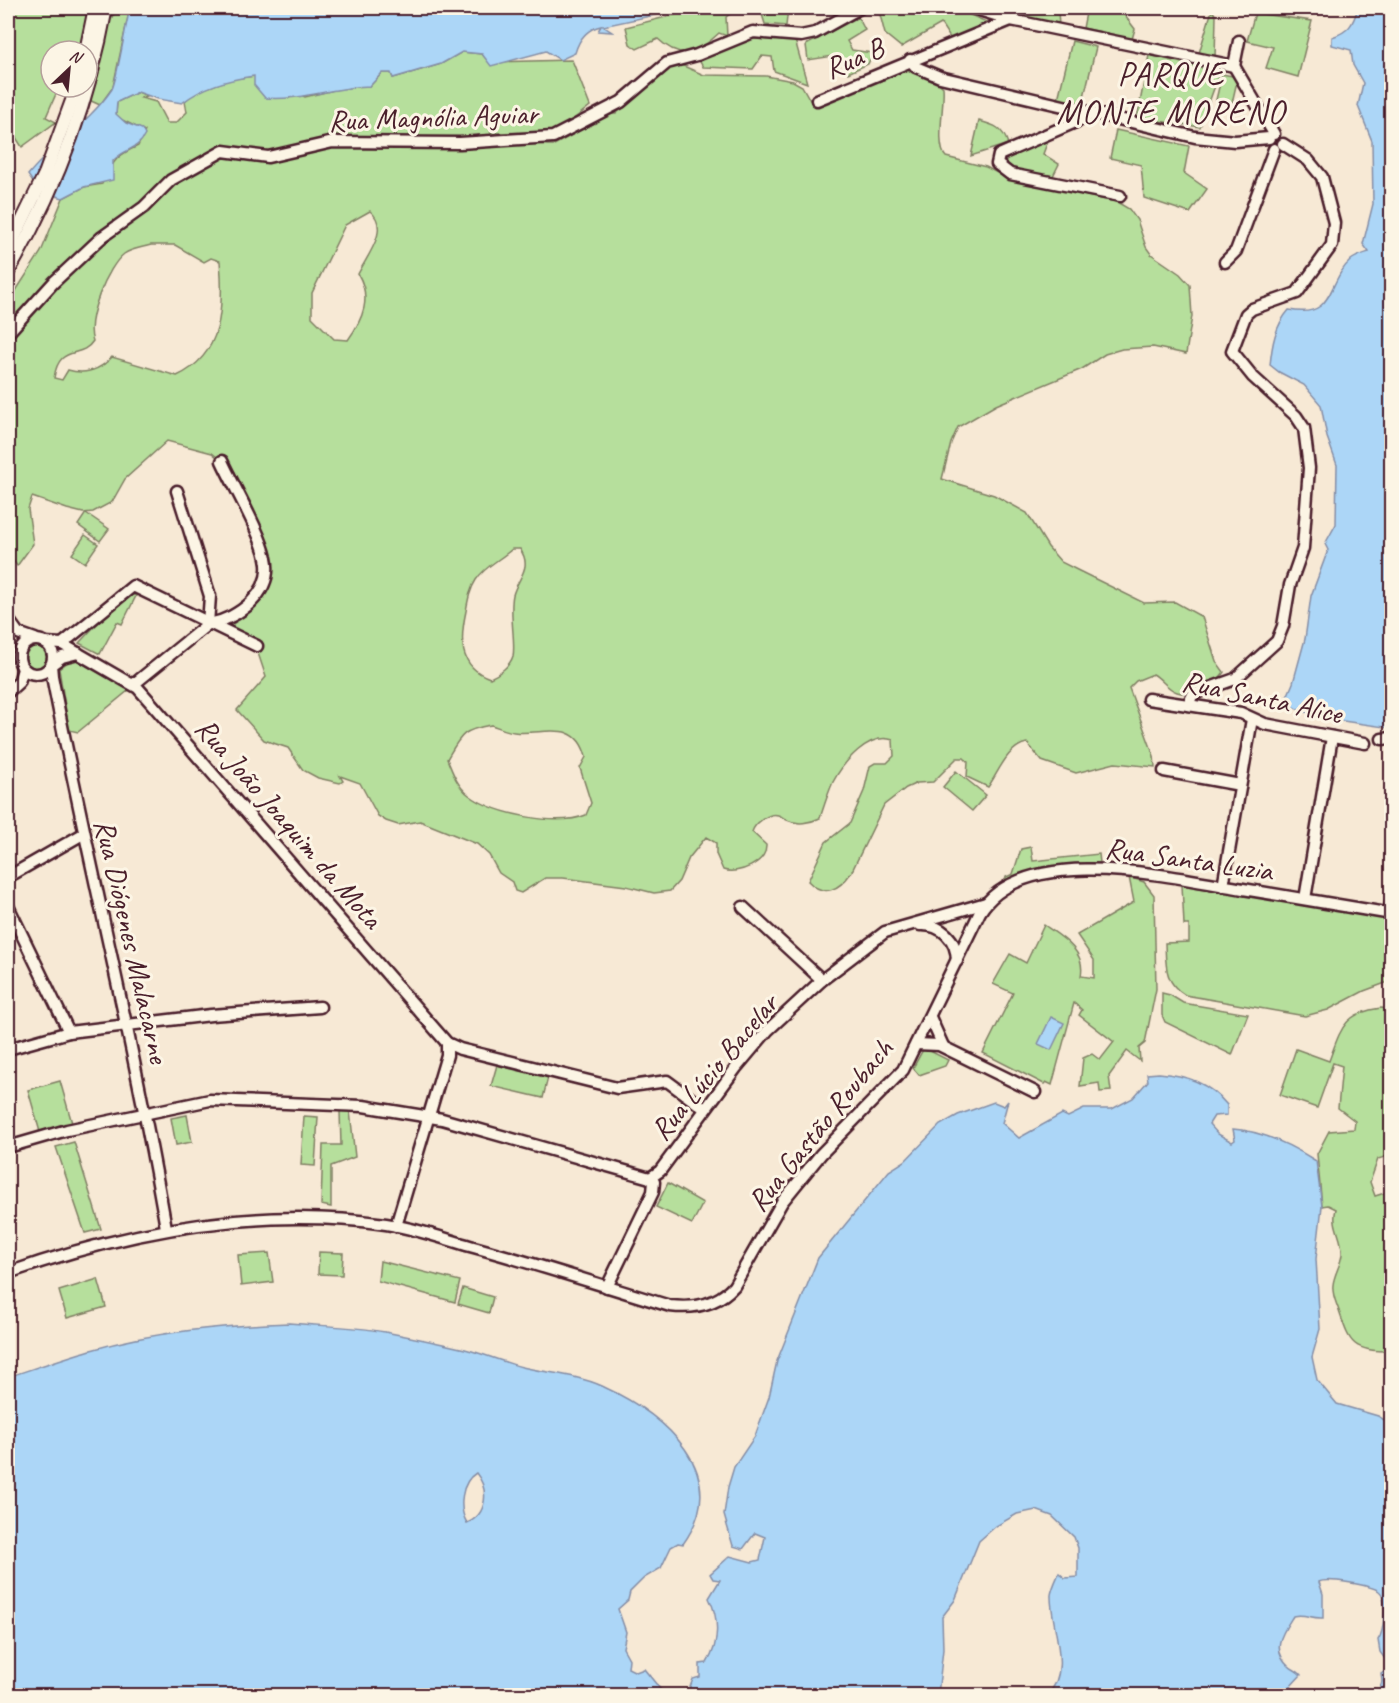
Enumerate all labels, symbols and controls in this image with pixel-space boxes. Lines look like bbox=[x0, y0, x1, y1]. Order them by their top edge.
street label: Rua B bbox=[819, 28, 892, 87]
north arrow bbox=[39, 39, 99, 99]
text: N bbox=[66, 45, 87, 69]
district label: PARQUE MONTE MORENO bbox=[1057, 53, 1288, 133]
street label: Rua Magnólia Aguiar bbox=[328, 94, 541, 140]
street label: Rua Santa Alice bbox=[1179, 662, 1348, 733]
street label: Rua João Joaquim da Mota bbox=[187, 710, 392, 938]
street label: Rua Diógenes Malacarne bbox=[85, 815, 179, 1069]
street label: Rua Santa Luzia bbox=[1103, 828, 1277, 890]
street label: Rua Lúcio Bacelar bbox=[642, 984, 788, 1148]
street label: Rua Gastão Roubach bbox=[739, 1031, 902, 1219]

